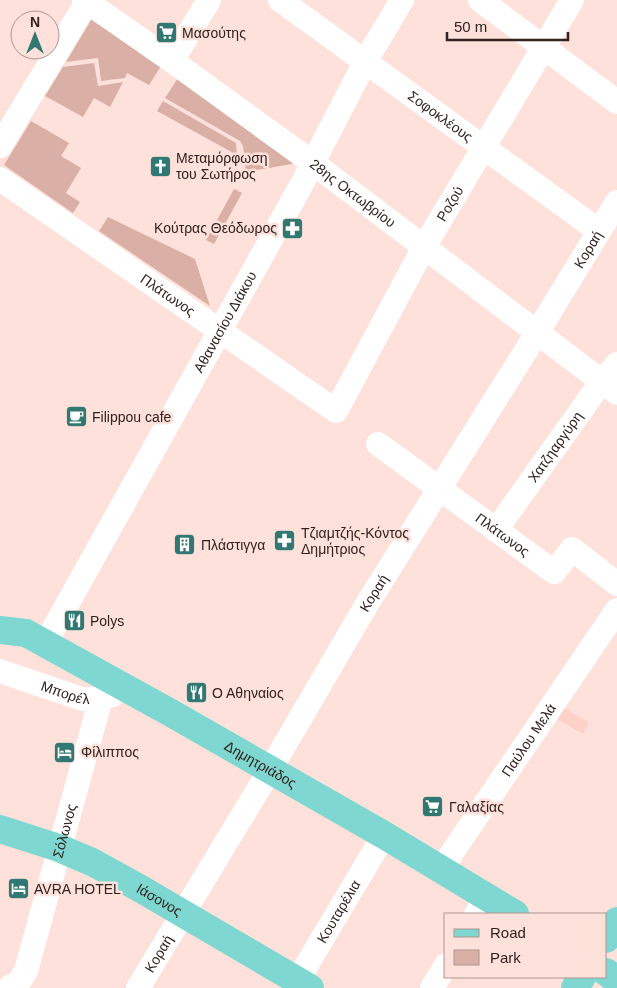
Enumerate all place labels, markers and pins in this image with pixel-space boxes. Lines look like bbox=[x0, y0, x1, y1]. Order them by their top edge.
supermarket icon: Μασούτης bbox=[154, 21, 178, 45]
place label: Μασούτης bbox=[182, 25, 246, 41]
place label: Μεταμόρφωση του Σωτήρος bbox=[176, 150, 268, 182]
church icon: Μεταμόρφωση του Σωτήρος bbox=[148, 154, 172, 178]
pharmacy icon: Κούτρας Θεόδωρος bbox=[281, 216, 305, 240]
place label: Κούτρας Θεόδωρος bbox=[154, 220, 277, 236]
cafe icon: Filippou cafe bbox=[64, 405, 88, 429]
place label: Filippou cafe bbox=[92, 409, 172, 425]
place label: Τζιαμτζής-Κόντος Δημήτριος bbox=[301, 525, 409, 557]
pharmacy icon: Τζιαμτζής-Κόντος Δημήτριος bbox=[273, 529, 297, 553]
building icon: Πλάστιγγα bbox=[173, 533, 197, 557]
place label: Πλάστιγγα bbox=[201, 537, 265, 553]
restaurant icon: Polys bbox=[62, 609, 86, 633]
place label: Polys bbox=[90, 613, 124, 629]
restaurant icon: Ο Αθηναίος bbox=[184, 681, 208, 705]
place label: Ο Αθηναίος bbox=[212, 685, 284, 701]
hotel icon: Φίλιππος bbox=[53, 740, 77, 764]
place label: Φίλιππος bbox=[81, 744, 139, 760]
supermarket icon: Γαλαξίας bbox=[421, 795, 445, 819]
place label: Γαλαξίας bbox=[449, 799, 504, 815]
hotel icon: AVRA HOTEL bbox=[6, 877, 30, 901]
place label: AVRA HOTEL bbox=[34, 881, 121, 897]

